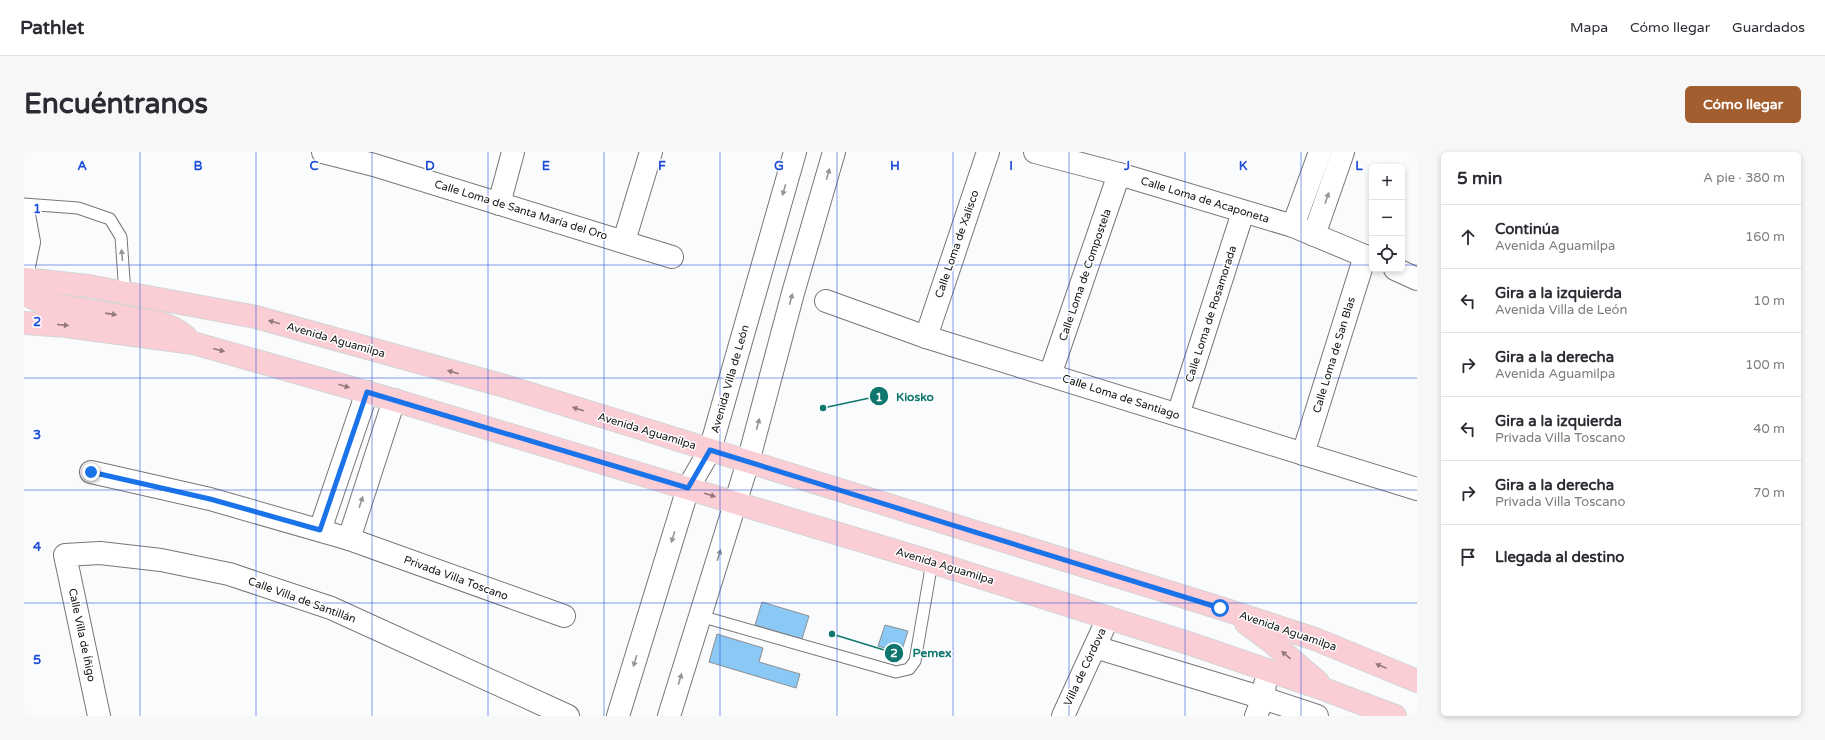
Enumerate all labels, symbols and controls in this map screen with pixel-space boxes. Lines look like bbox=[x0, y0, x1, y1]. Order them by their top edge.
text: Pathlet bbox=[20, 17, 84, 39]
text: Mapa bbox=[1570, 19, 1608, 36]
text: Cómo llegar bbox=[1630, 19, 1710, 36]
text: Guardados bbox=[1732, 19, 1805, 36]
button: Cómo llegar bbox=[1685, 86, 1801, 123]
text: Encuéntranos bbox=[24, 87, 208, 121]
text: A bbox=[77, 158, 87, 174]
text: B bbox=[193, 158, 203, 174]
text: C bbox=[309, 158, 319, 174]
text: D bbox=[425, 158, 435, 174]
text: E bbox=[542, 158, 550, 174]
text: F bbox=[658, 158, 666, 174]
text: G bbox=[774, 158, 784, 174]
text: H bbox=[890, 158, 900, 174]
text: I bbox=[1009, 158, 1013, 174]
text: J bbox=[1123, 158, 1130, 174]
text: K bbox=[1239, 158, 1248, 174]
text: L bbox=[1355, 158, 1363, 174]
map controls bbox=[1369, 164, 1405, 272]
button: + bbox=[1369, 164, 1405, 200]
one-way arrow bbox=[825, 168, 831, 180]
text: 5 min bbox=[1457, 168, 1502, 189]
text: A pie · 380 m bbox=[1703, 170, 1785, 186]
street label: Calle Loma de Acaponeta bbox=[1139, 174, 1271, 226]
street label: Calle Loma de Santa María del Oro bbox=[433, 177, 609, 243]
one-way arrow bbox=[781, 184, 787, 196]
street label: Calle Loma de Xalisco bbox=[932, 188, 982, 300]
one-way arrow bbox=[1324, 191, 1330, 203]
button: − bbox=[1369, 200, 1405, 236]
text: 1 bbox=[33, 201, 41, 217]
street label: Calle Loma de Compostela bbox=[1056, 207, 1114, 343]
text: Continúa bbox=[1495, 220, 1559, 238]
icon: ahead bbox=[1457, 226, 1479, 248]
text: 160 m bbox=[1745, 229, 1785, 245]
button: locate bbox=[1369, 236, 1405, 272]
text: Avenida Aguamilpa bbox=[1495, 238, 1615, 254]
street label: Calle Loma de Rosamorada bbox=[1183, 244, 1239, 384]
one-way arrow bbox=[119, 249, 126, 261]
text: Gira a la izquierda bbox=[1495, 284, 1622, 302]
icon: left bbox=[1457, 290, 1479, 312]
one-way arrow bbox=[789, 292, 795, 305]
text: 10 m bbox=[1753, 293, 1785, 309]
street label: Calle Loma de San Blas bbox=[1310, 295, 1358, 415]
text: Avenida Villa de León bbox=[1495, 302, 1627, 318]
one-way arrow bbox=[105, 311, 117, 317]
text: 2 bbox=[33, 314, 41, 330]
one-way arrow bbox=[268, 319, 280, 325]
street label: Avenida Aguamilpa bbox=[285, 320, 387, 360]
one-way arrow bbox=[57, 322, 69, 329]
street label: Avenida Villa de León bbox=[708, 323, 752, 435]
one-way arrow bbox=[212, 348, 225, 354]
text: Gira a la derecha bbox=[1495, 348, 1614, 366]
icon: right bbox=[1457, 354, 1479, 376]
text: 100 m bbox=[1745, 357, 1785, 373]
text: Avenida Aguamilpa bbox=[1495, 366, 1615, 382]
one-way arrow bbox=[447, 369, 459, 375]
street label: Calle Loma de Santiago bbox=[1061, 372, 1182, 422]
one-way arrow bbox=[338, 383, 350, 389]
callout: Kiosko bbox=[869, 384, 942, 408]
text: 1 bbox=[875, 390, 883, 404]
text: Kiosko bbox=[896, 390, 934, 404]
one-way arrow bbox=[571, 406, 583, 412]
street label: Avenida Aguamilpa bbox=[596, 410, 698, 452]
text: Gira a la izquierda bbox=[1495, 412, 1622, 430]
one-way arrow bbox=[755, 418, 761, 430]
icon: left bbox=[1457, 418, 1479, 440]
text: 40 m bbox=[1753, 421, 1785, 437]
text: 3 bbox=[33, 427, 41, 443]
text: Privada Villa Toscano bbox=[1495, 430, 1625, 446]
route end bbox=[82, 463, 100, 481]
text: Gira a la derecha bbox=[1495, 476, 1614, 494]
icon: right bbox=[1457, 482, 1479, 504]
text: 70 m bbox=[1753, 485, 1785, 501]
one-way arrow bbox=[704, 492, 716, 498]
text: Privada Villa Toscano bbox=[1495, 494, 1625, 510]
one-way arrow bbox=[358, 496, 364, 508]
one-way arrow bbox=[670, 531, 676, 543]
text: 4 bbox=[33, 539, 42, 555]
street label: Avenida Aguamilpa bbox=[894, 545, 996, 587]
icon: arrive bbox=[1457, 546, 1479, 568]
one-way arrow bbox=[716, 548, 722, 560]
text: Llegada al destino bbox=[1495, 548, 1624, 566]
street label: Privada Villa Toscano bbox=[402, 553, 510, 603]
street label: Calle Villa de Santillán bbox=[246, 574, 358, 626]
street label: Calle Villa de Íñigo bbox=[66, 587, 99, 683]
route start bbox=[1211, 599, 1229, 617]
street label: Avenida Aguamilpa bbox=[1238, 608, 1338, 654]
street label: Villa de Córdova bbox=[1061, 626, 1109, 708]
callout: Pemex bbox=[884, 641, 959, 665]
text: 2 bbox=[890, 646, 898, 660]
text: Pemex bbox=[913, 646, 952, 660]
one-way arrow bbox=[1281, 650, 1291, 660]
text: 5 bbox=[33, 652, 41, 668]
one-way arrow bbox=[632, 655, 638, 667]
one-way arrow bbox=[1375, 663, 1387, 670]
one-way arrow bbox=[678, 672, 684, 684]

